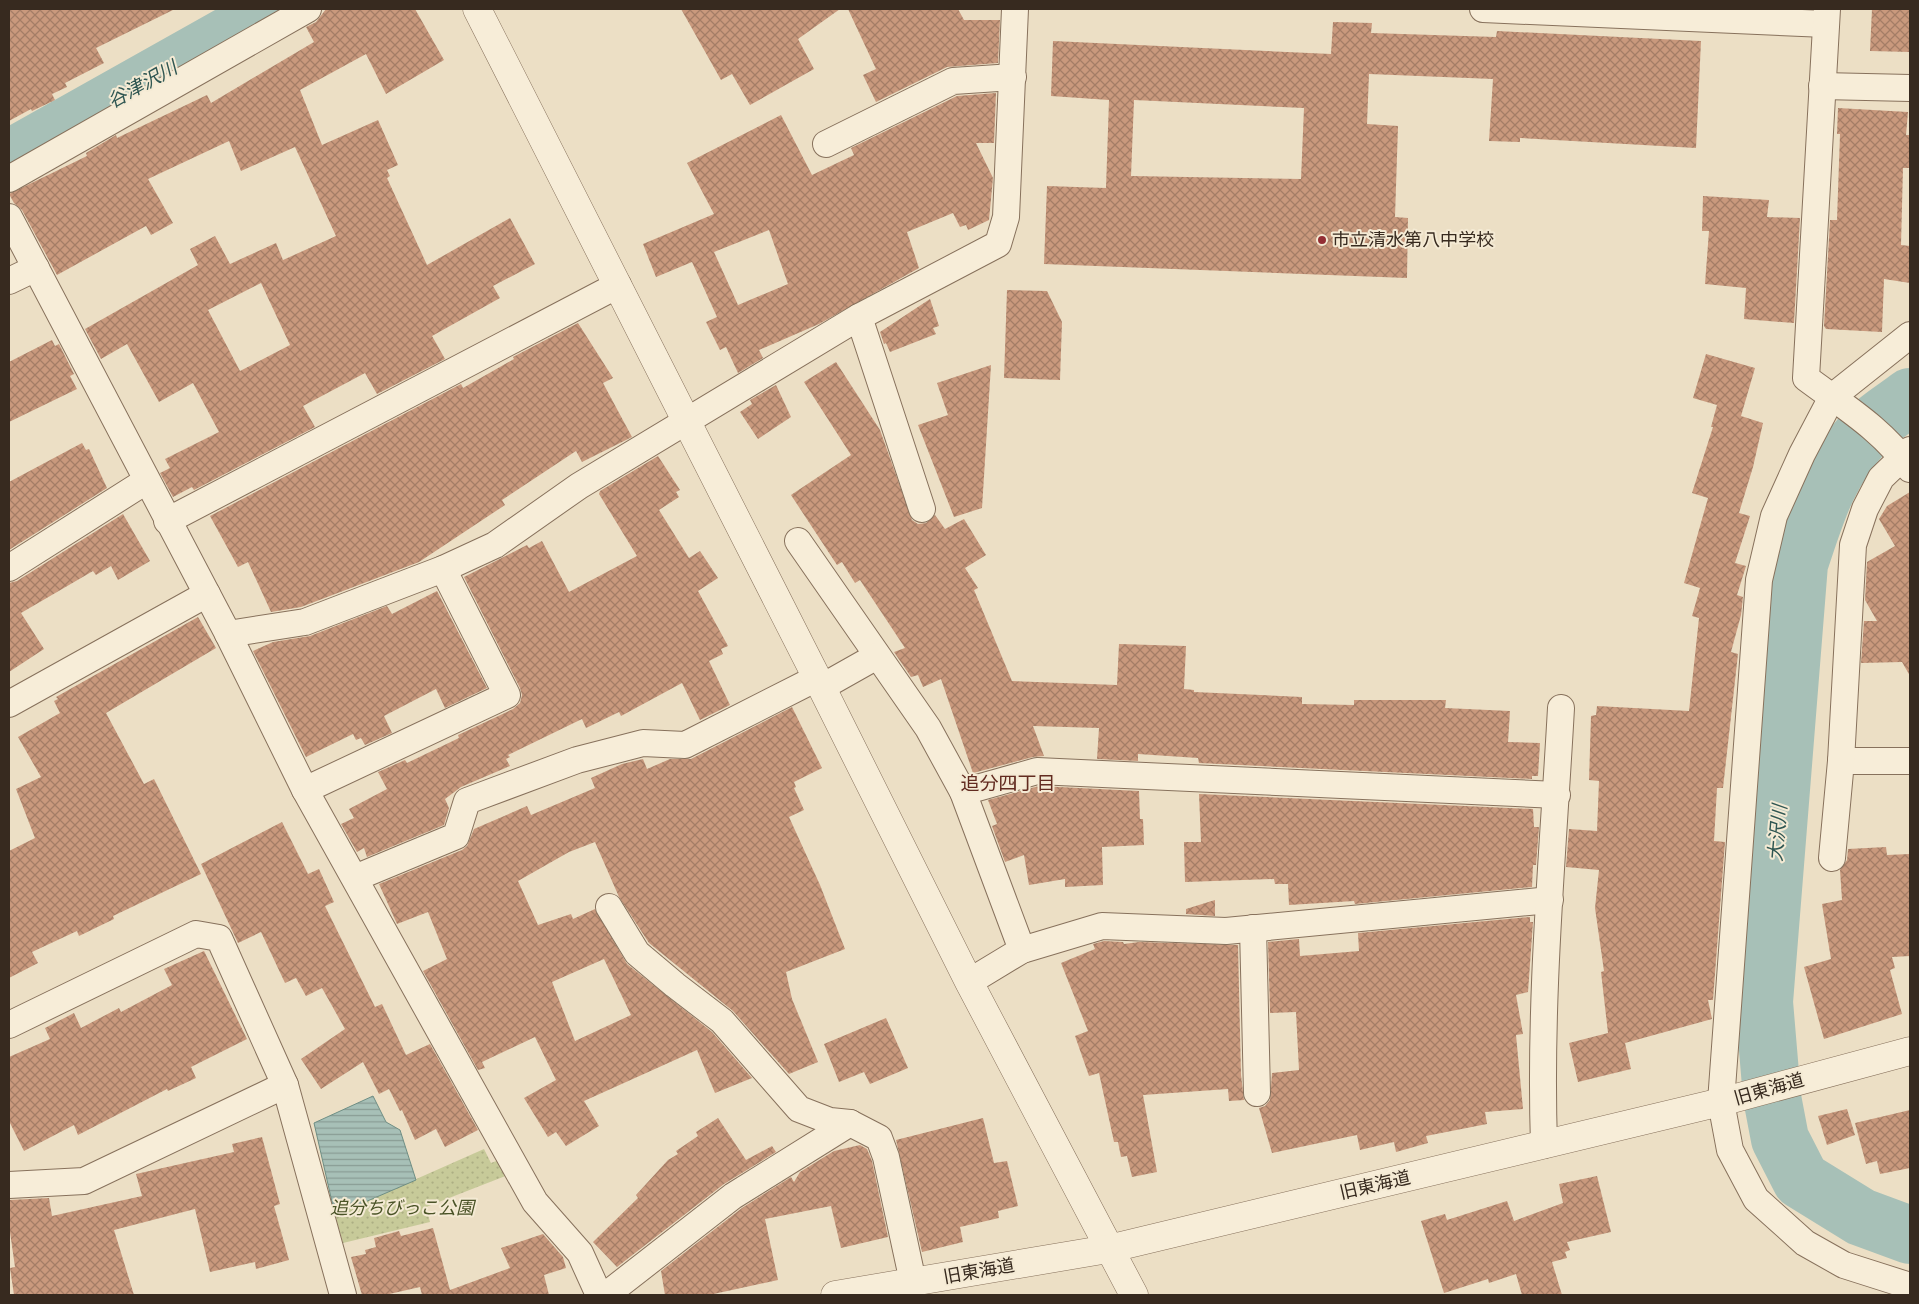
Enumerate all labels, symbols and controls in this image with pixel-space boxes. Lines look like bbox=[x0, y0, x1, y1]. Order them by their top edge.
water label: 谷津沢川 bbox=[101, 51, 183, 114]
place label: 市立清水第八中学校 bbox=[1332, 225, 1494, 252]
marker: 市立清水第八中学校 bbox=[1316, 234, 1328, 246]
district label: 追分四丁目 bbox=[960, 768, 1056, 796]
water label: 大沢川 bbox=[1760, 801, 1793, 863]
street label: 旧東海道 bbox=[1730, 1065, 1807, 1110]
street label: 旧東海道 bbox=[1337, 1162, 1413, 1205]
park label: 追分ちびっこ公園 bbox=[330, 1193, 477, 1220]
street label: 旧東海道 bbox=[941, 1250, 1017, 1289]

